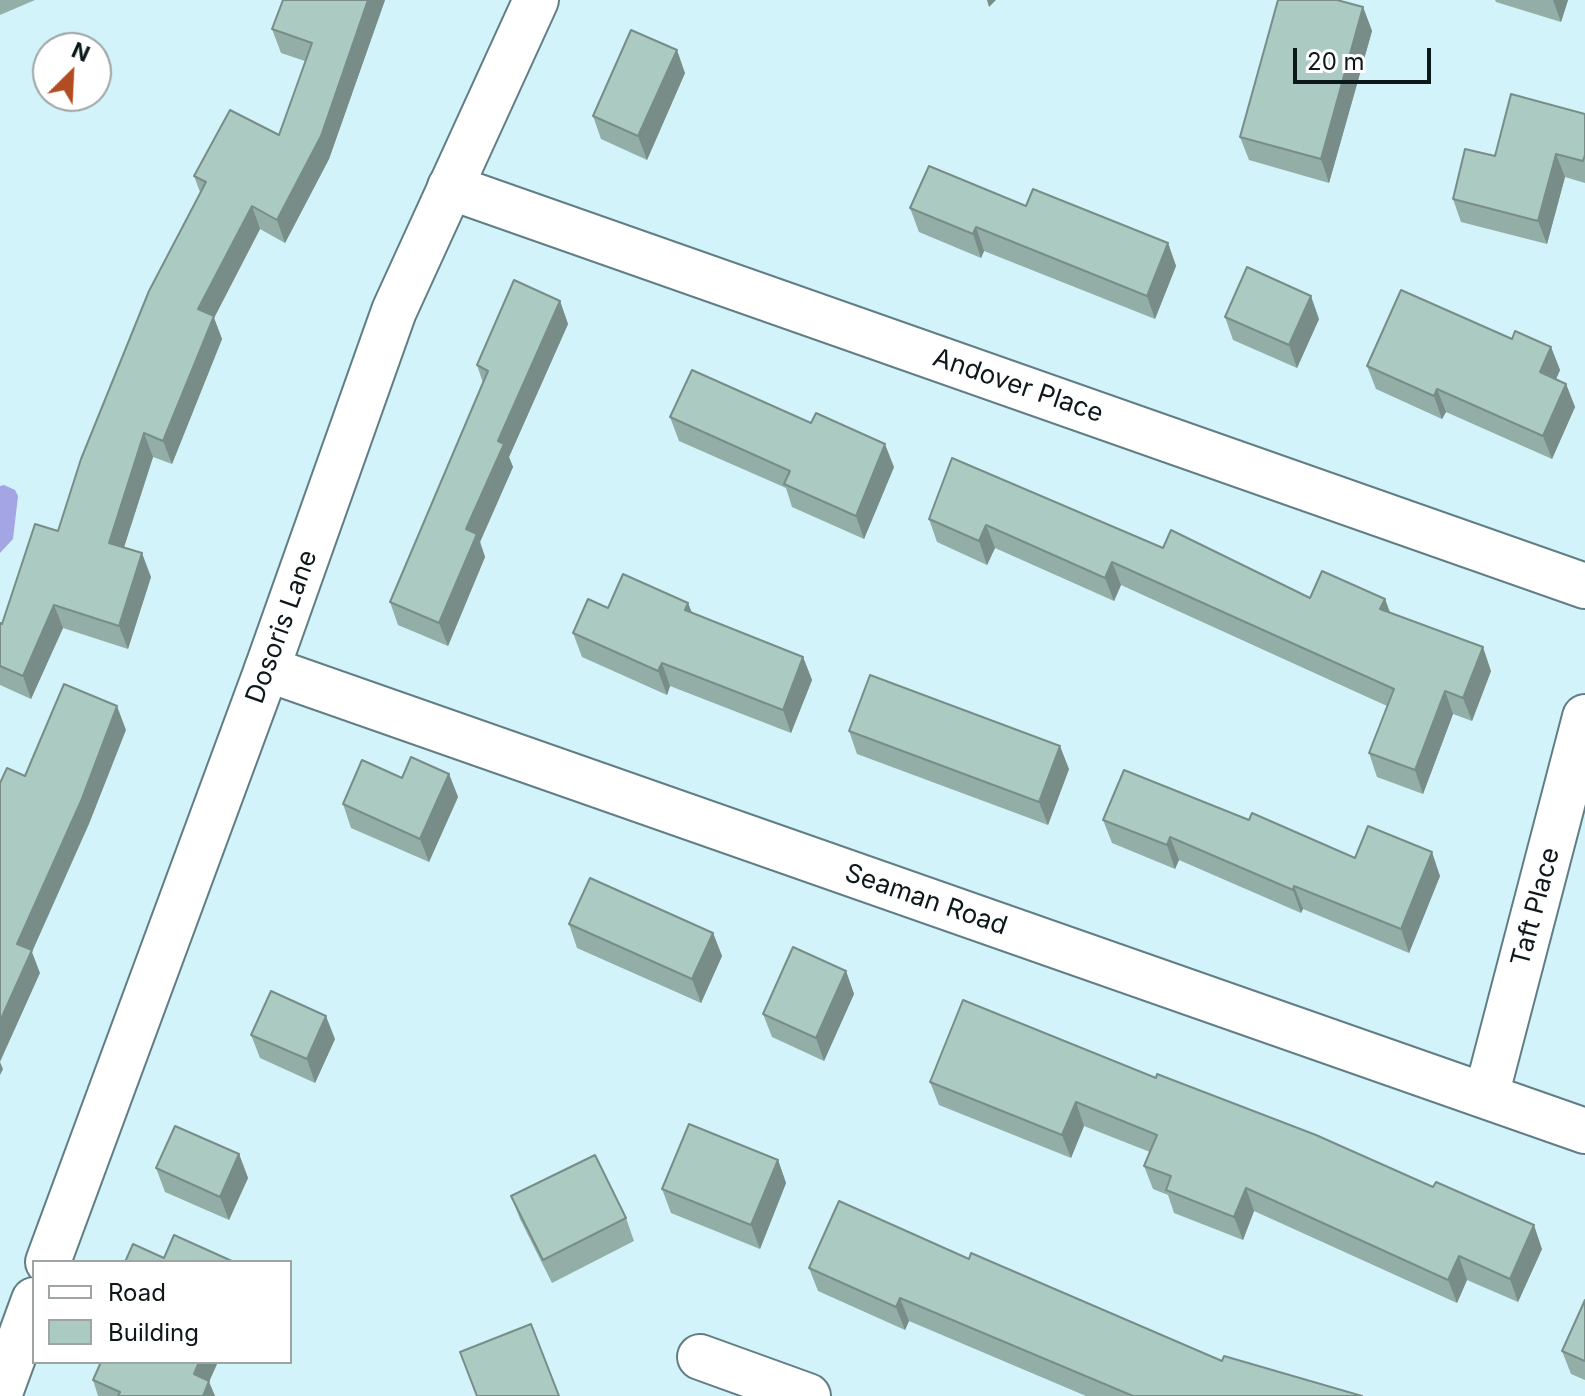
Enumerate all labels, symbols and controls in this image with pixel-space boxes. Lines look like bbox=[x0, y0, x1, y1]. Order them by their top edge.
north arrow bbox=[32, 32, 112, 112]
scale bar bbox=[1297, 32, 1435, 82]
text: N bbox=[68, 37, 94, 67]
text: 20 m bbox=[1307, 47, 1365, 76]
street label: Andover Place bbox=[929, 342, 1107, 430]
street label: Dosoris Lane bbox=[240, 546, 324, 708]
street label: Taft Place bbox=[1505, 844, 1567, 970]
street label: Seaman Road bbox=[841, 858, 1011, 942]
legend bbox=[32, 1260, 292, 1364]
text: Road bbox=[108, 1278, 166, 1307]
text: Building bbox=[108, 1318, 199, 1347]

